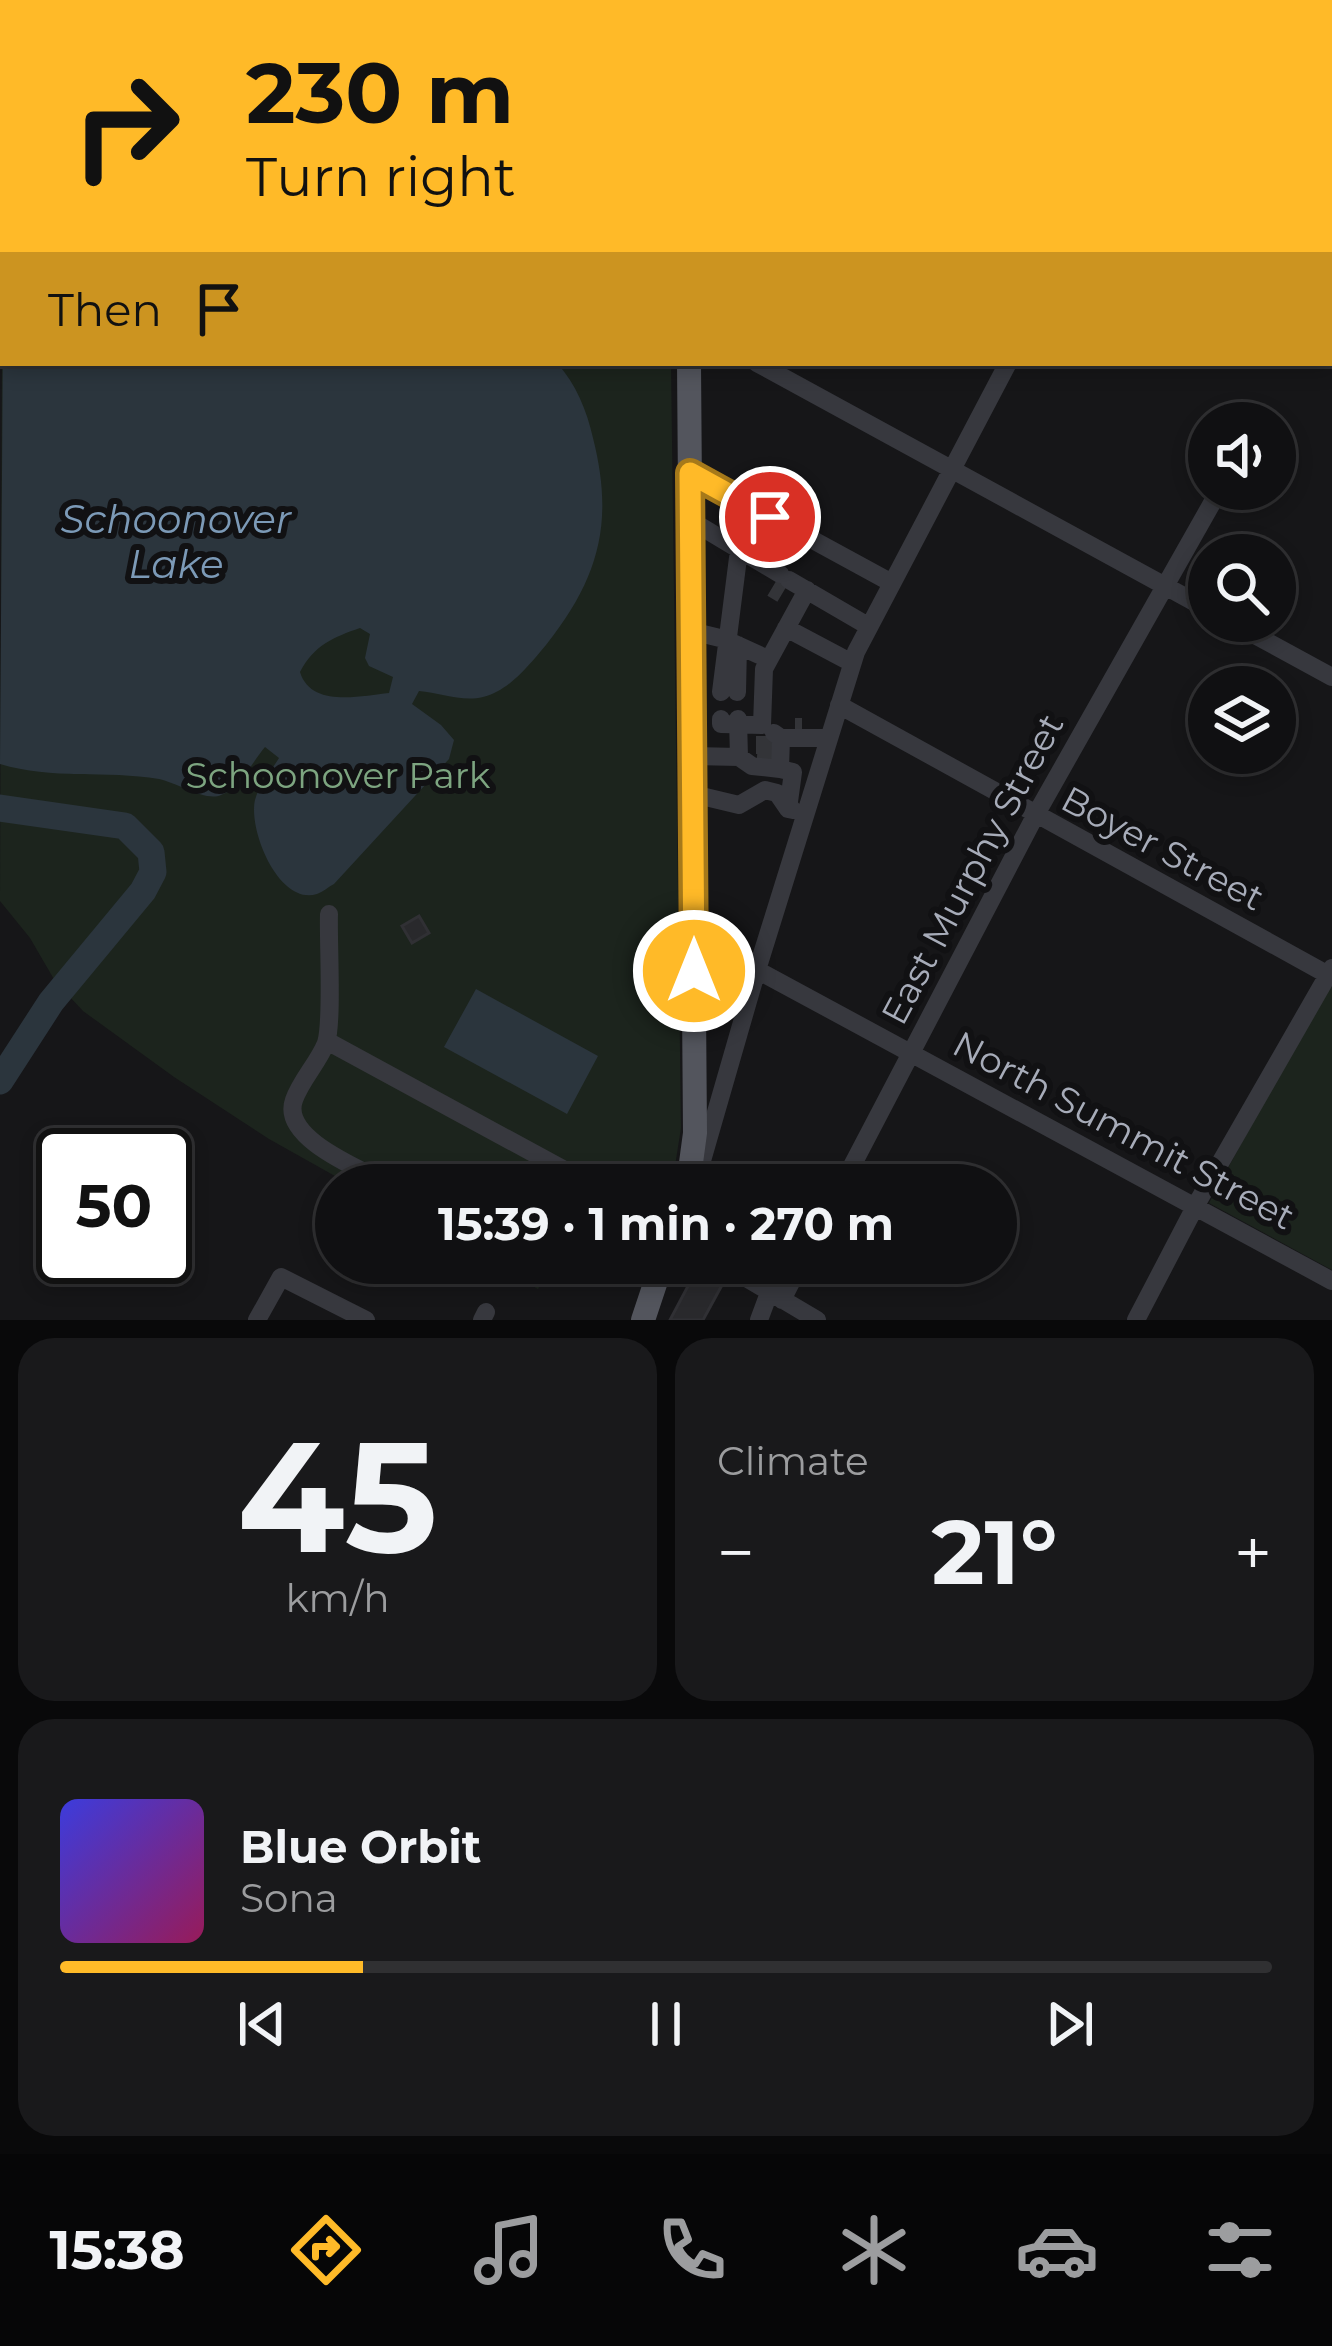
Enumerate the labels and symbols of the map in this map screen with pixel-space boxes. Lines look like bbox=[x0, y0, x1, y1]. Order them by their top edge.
pin bbox=[719, 466, 821, 568]
water label: Schoonover Lake bbox=[61, 495, 293, 588]
street label: East Murphy Street bbox=[872, 706, 1072, 1032]
park label: Schoonover Park bbox=[186, 753, 491, 797]
street label: Boyer Street bbox=[1054, 776, 1272, 920]
position arrow bbox=[631, 908, 757, 1034]
street label: North Summit Street bbox=[946, 1021, 1302, 1239]
speed limit sign: 50 bbox=[36, 1128, 192, 1284]

